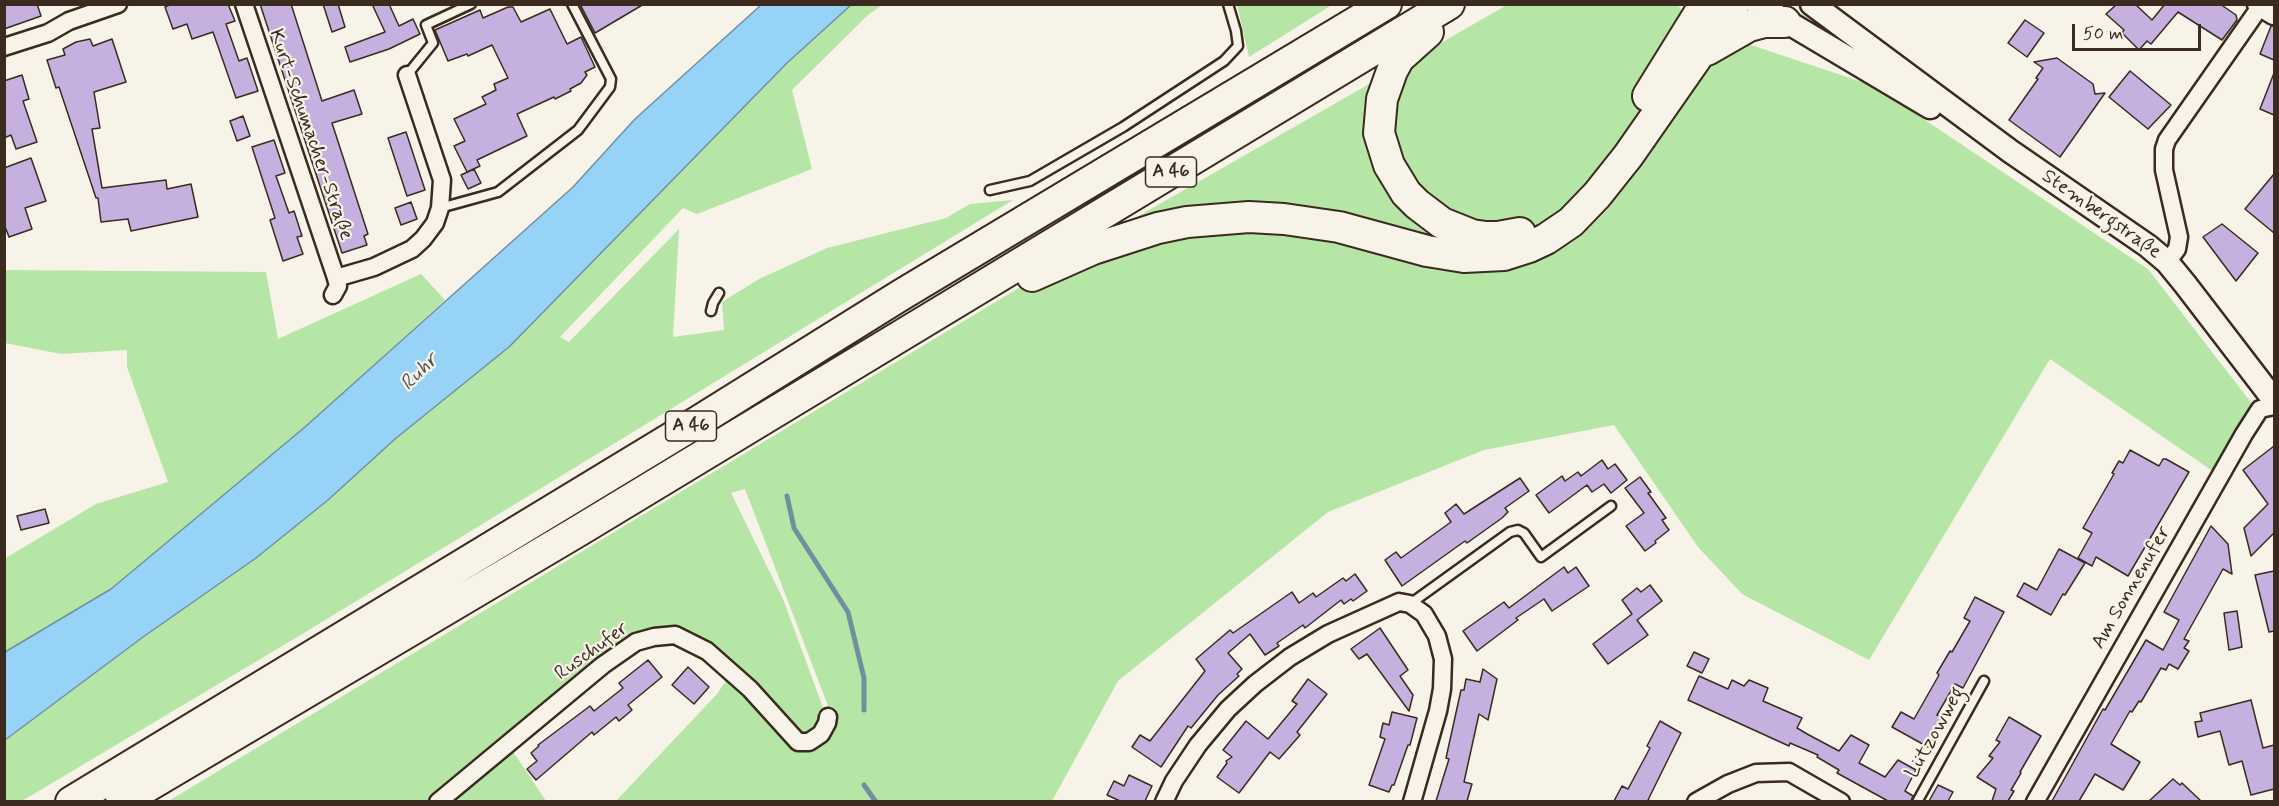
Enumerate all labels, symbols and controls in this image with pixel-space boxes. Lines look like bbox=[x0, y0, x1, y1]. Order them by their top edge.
scale bar bbox=[2075, 12, 2204, 50]
text: 50 m bbox=[2083, 22, 2123, 46]
street label: Kurt-Schumacher-Straße bbox=[263, 26, 357, 244]
road number: A 46 bbox=[1146, 157, 1196, 187]
street label: Stembergstraße bbox=[2037, 165, 2165, 265]
water label: Ruhr bbox=[396, 349, 444, 397]
road number: A 46 bbox=[666, 411, 716, 441]
street label: Am Sonnenufer bbox=[2087, 522, 2177, 654]
street label: Ruschufer bbox=[551, 617, 633, 687]
street label: Lützowweg bbox=[1901, 683, 1971, 783]

